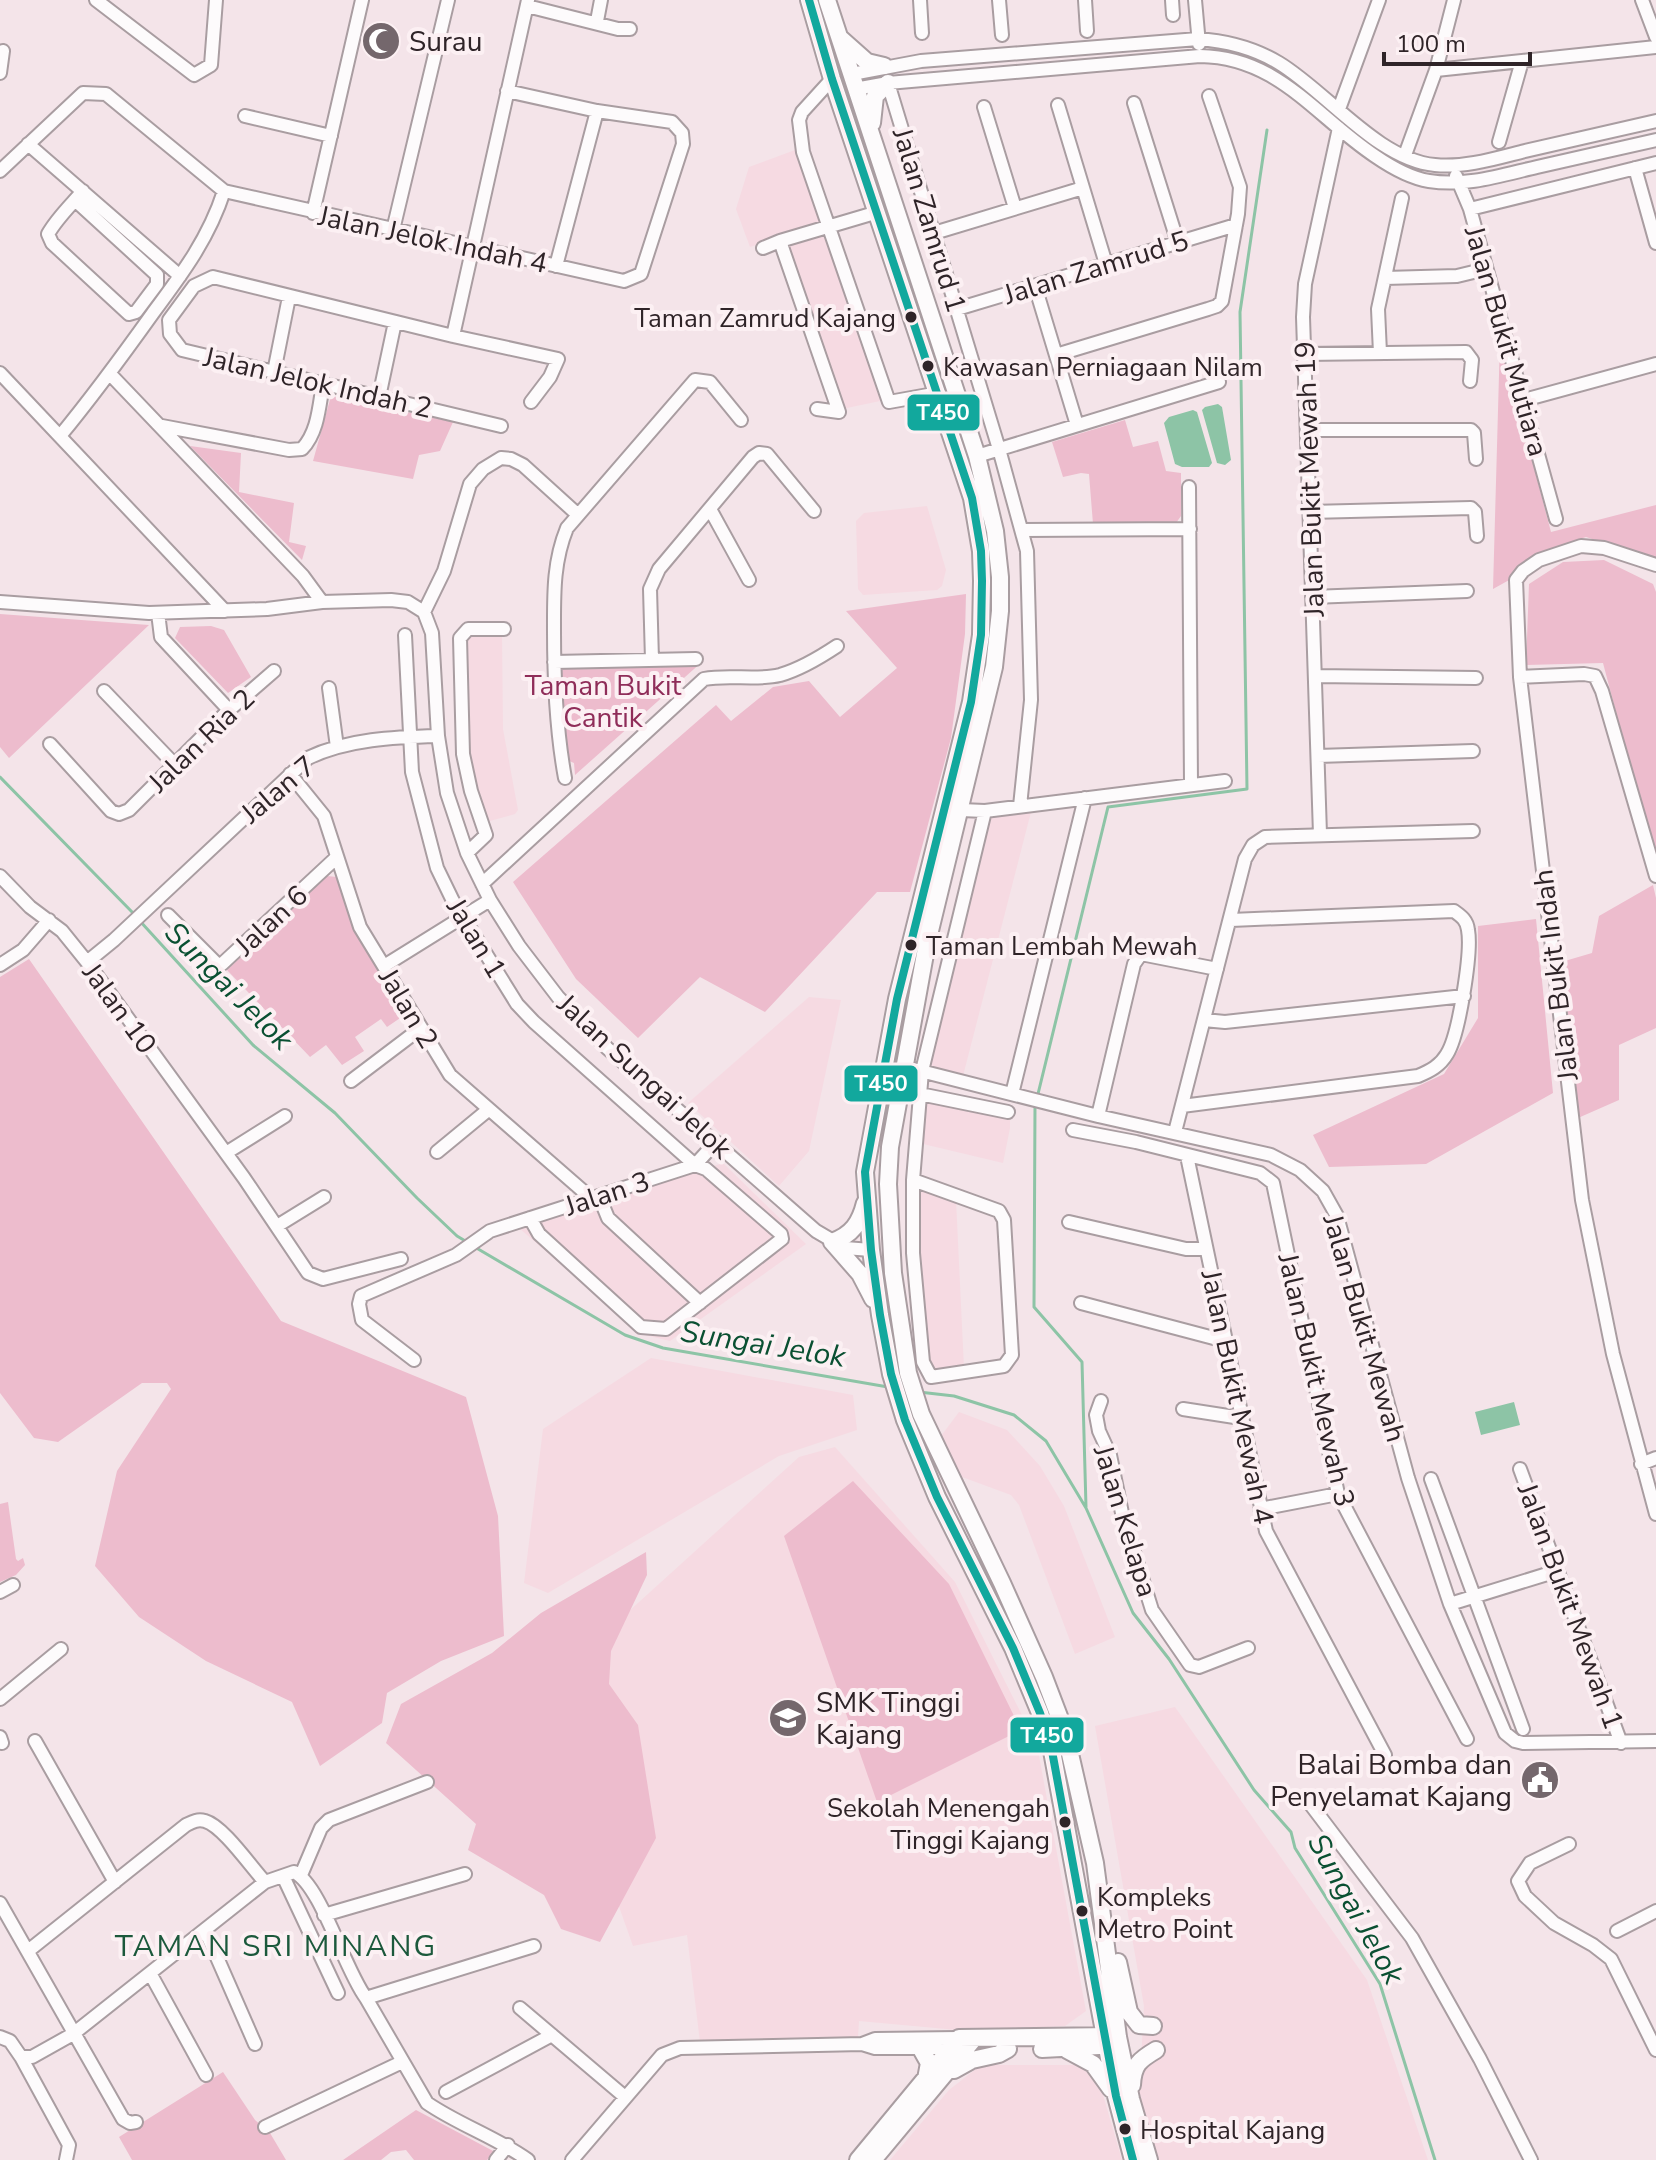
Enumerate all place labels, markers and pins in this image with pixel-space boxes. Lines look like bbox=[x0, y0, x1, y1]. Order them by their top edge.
mosque icon: Surau bbox=[360, 20, 402, 62]
place label: Surau bbox=[409, 23, 482, 61]
place label: Taman Zamrud Kajang bbox=[634, 301, 896, 336]
marker: Taman Zamrud Kajang bbox=[903, 309, 919, 325]
place label: Kawasan Perniagaan Nilam bbox=[943, 350, 1263, 385]
marker: Kawasan Perniagaan Nilam bbox=[920, 358, 936, 374]
place label: Taman Lembah Mewah bbox=[926, 929, 1197, 964]
marker: Taman Lembah Mewah bbox=[903, 937, 919, 953]
place label: SMK Tinggi Kajang bbox=[816, 1684, 960, 1754]
school or university icon: SMK Tinggi Kajang bbox=[767, 1697, 809, 1739]
place label: Balai Bomba dan Penyelamat Kajang bbox=[1270, 1746, 1512, 1816]
public building icon: Balai Bomba dan Penyelamat Kajang bbox=[1519, 1759, 1561, 1801]
place label: Sekolah Menengah Tinggi Kajang bbox=[827, 1791, 1050, 1858]
marker: Sekolah Menengah Tinggi Kajang bbox=[1057, 1814, 1073, 1830]
place label: Kompleks Metro Point bbox=[1097, 1880, 1234, 1947]
marker: Kompleks Metro Point bbox=[1074, 1903, 1090, 1919]
place label: Hospital Kajang bbox=[1140, 2113, 1325, 2148]
marker: Hospital Kajang bbox=[1117, 2121, 1133, 2137]

